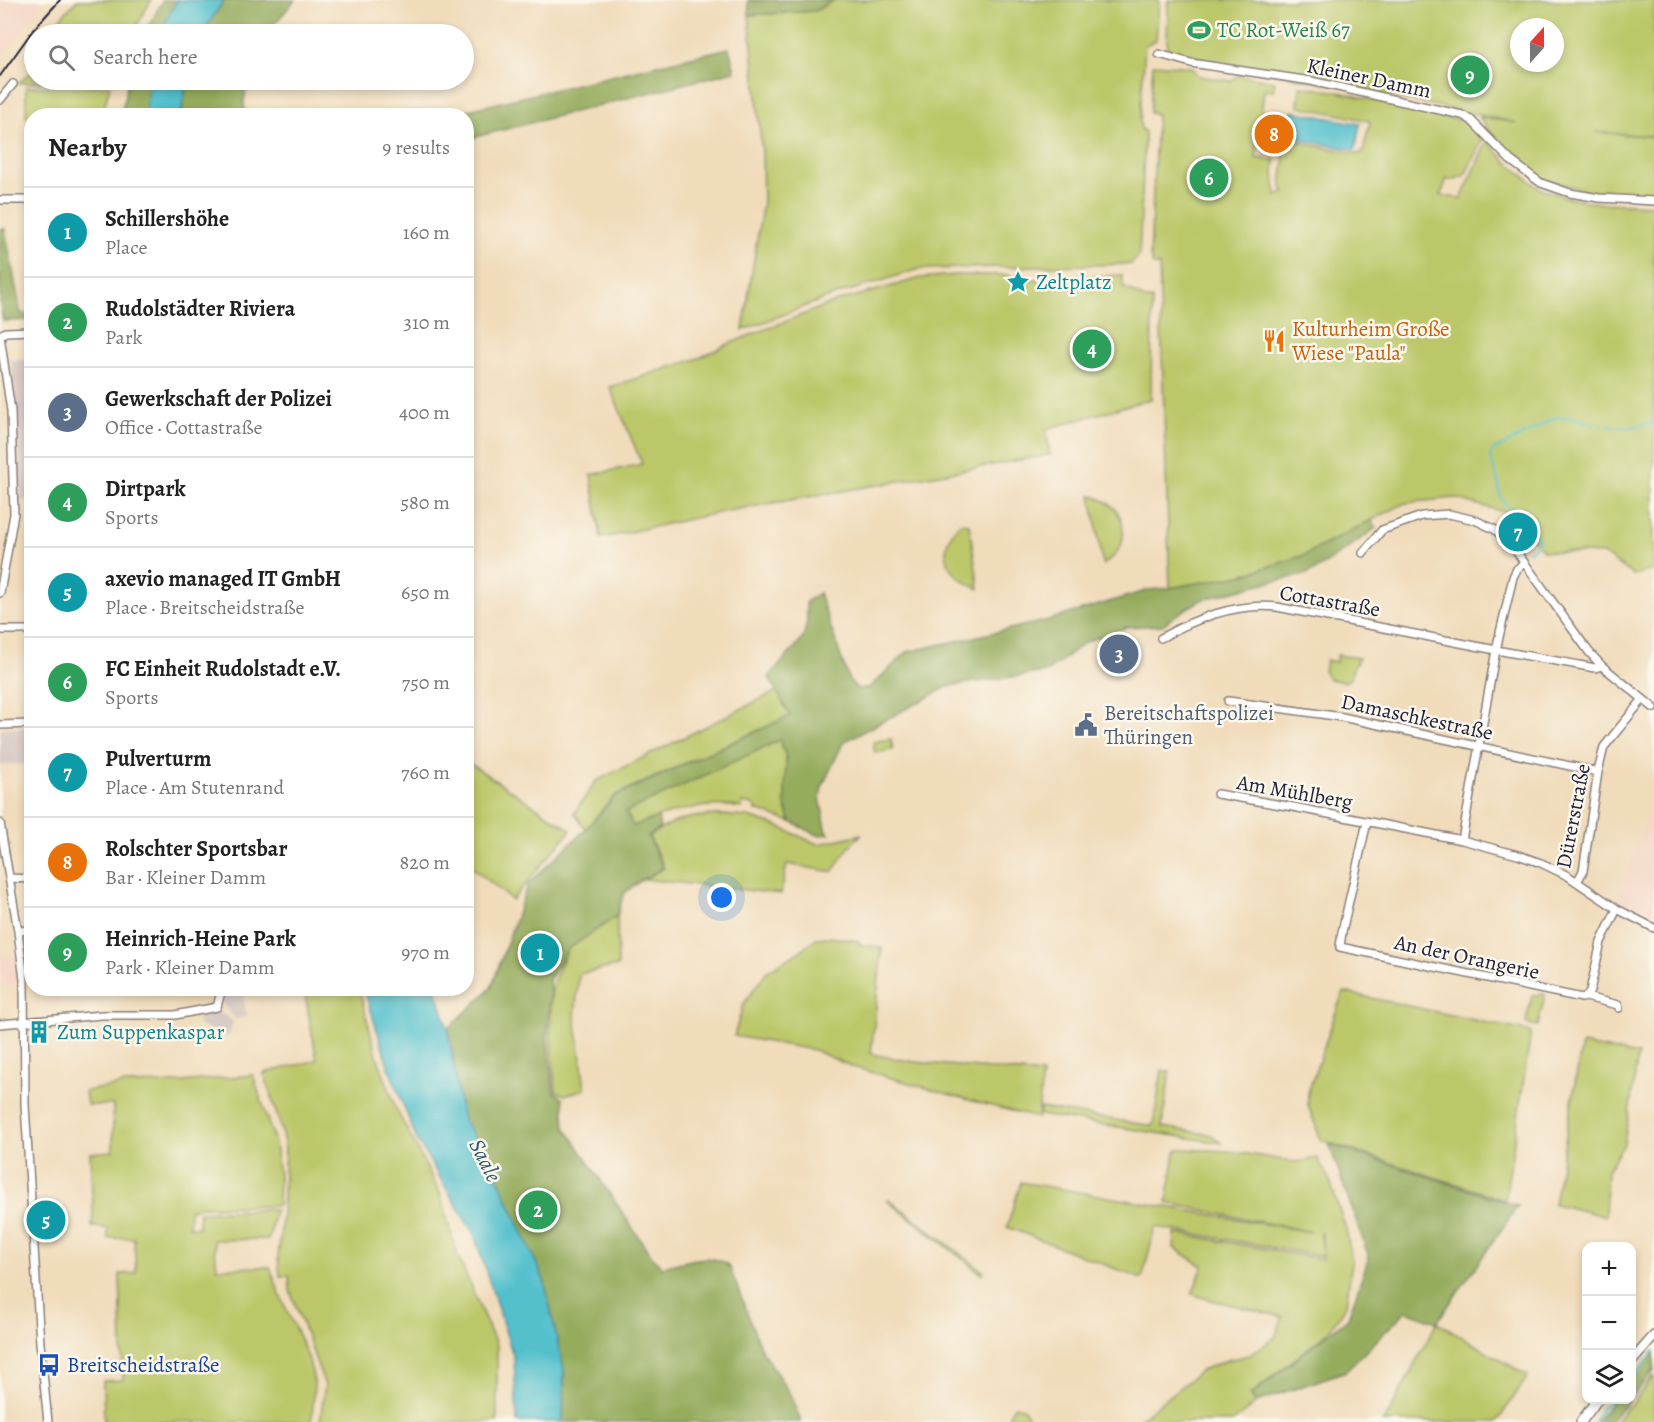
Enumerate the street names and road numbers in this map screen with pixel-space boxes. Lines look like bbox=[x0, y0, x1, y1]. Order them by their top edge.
street label: Kleiner Damm bbox=[1304, 51, 1434, 105]
street label: Cottastraße bbox=[1278, 578, 1382, 624]
street label: Damaschkestraße bbox=[1338, 687, 1496, 747]
street label: Dürerstraße bbox=[1549, 761, 1597, 871]
street label: Am Mühlberg bbox=[1234, 768, 1356, 816]
street label: An der Orangerie bbox=[1391, 928, 1542, 986]

